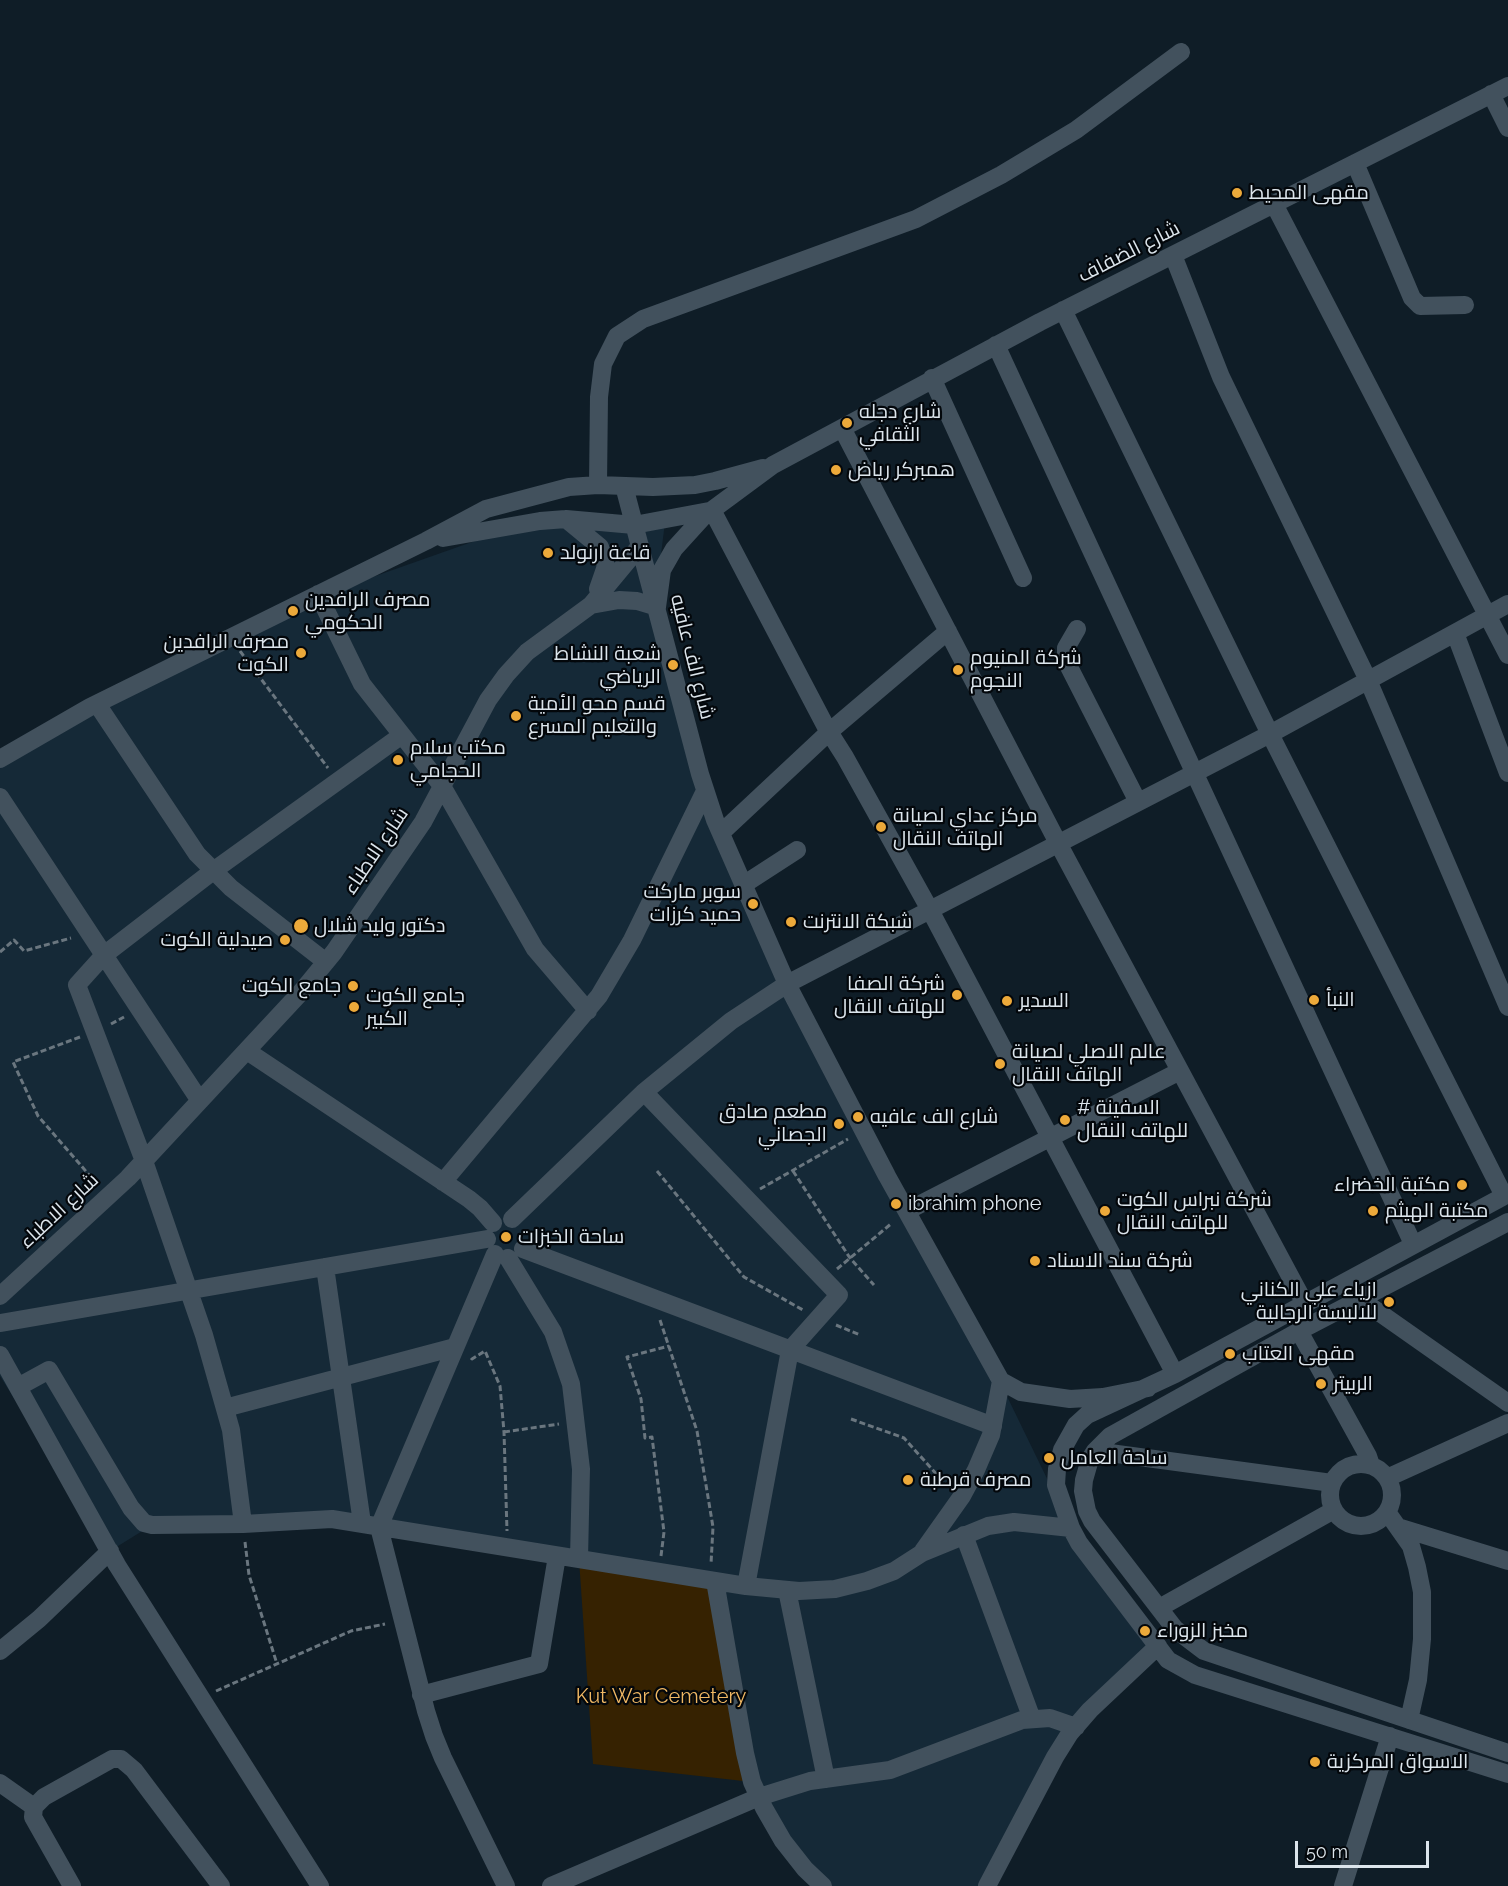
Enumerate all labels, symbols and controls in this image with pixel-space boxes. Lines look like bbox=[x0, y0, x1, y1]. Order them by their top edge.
place label: مقهى المحيط bbox=[1249, 181, 1369, 205]
marker: مقهى المحيط bbox=[1230, 186, 1244, 200]
street label: شارع الضفاف bbox=[1074, 216, 1184, 288]
place label: شارع دجله الثقافي bbox=[859, 400, 941, 447]
marker: شارع دجله الثقافي bbox=[840, 416, 854, 430]
place label: همبركر رياض bbox=[848, 458, 955, 482]
marker: همبركر رياض bbox=[829, 463, 843, 477]
place label: قاعة ارنولد bbox=[560, 541, 650, 565]
marker: قاعة ارنولد bbox=[541, 546, 555, 560]
place label: مصرف الرافدين الحكومي bbox=[305, 588, 430, 635]
street label: شارع الف عافيه bbox=[665, 592, 719, 722]
marker: مصرف الرافدين الحكومي bbox=[286, 604, 300, 618]
place label: مصرف الرافدين الكوت bbox=[164, 630, 289, 677]
place label: شعبة النشاط الرياضي bbox=[554, 642, 661, 689]
marker: مصرف الرافدين الكوت bbox=[294, 646, 308, 660]
place label: شركة المنيوم النجوم bbox=[970, 646, 1082, 693]
marker: شعبة النشاط الرياضي bbox=[666, 658, 680, 672]
marker: شركة المنيوم النجوم bbox=[951, 663, 965, 677]
place label: قسم محو الأمية والتعليم المسرع bbox=[528, 692, 666, 739]
marker: قسم محو الأمية والتعليم المسرع bbox=[509, 709, 523, 723]
place label: مكتب سلام الحجامي bbox=[410, 736, 506, 783]
marker: مكتب سلام الحجامي bbox=[391, 753, 405, 767]
street label: شارع الاطباء bbox=[338, 803, 414, 899]
place label: مركز عداي لصيانة الهاتف النقال bbox=[893, 804, 1038, 851]
marker: مركز عداي لصيانة الهاتف النقال bbox=[874, 820, 888, 834]
place label: سوبر ماركت حميد كرزات bbox=[644, 880, 741, 927]
marker: سوبر ماركت حميد كرزات bbox=[746, 897, 760, 911]
place label: شبكة الانترنت bbox=[803, 910, 912, 934]
place label: دكتور وليد شلال bbox=[314, 914, 445, 938]
marker: شبكة الانترنت bbox=[784, 915, 798, 929]
marker: دكتور وليد شلال bbox=[292, 917, 310, 935]
place label: صيدلية الكوت bbox=[161, 928, 273, 952]
marker: صيدلية الكوت bbox=[278, 933, 292, 947]
place label: شركة الصفا للهاتف النقال bbox=[834, 972, 945, 1019]
place label: جامع الكوت bbox=[242, 974, 341, 998]
marker: جامع الكوت bbox=[346, 979, 360, 993]
place label: جامع الكوت الكبير bbox=[366, 984, 465, 1031]
marker: شركة الصفا للهاتف النقال bbox=[950, 988, 964, 1002]
place label: النبأ bbox=[1326, 988, 1355, 1012]
place label: السدير bbox=[1019, 989, 1069, 1013]
marker: النبأ bbox=[1307, 993, 1321, 1007]
marker: السدير bbox=[1000, 994, 1014, 1008]
marker: جامع الكوت الكبير bbox=[347, 1000, 361, 1014]
place label: عالم الاصلي لصيانة الهاتف النقال bbox=[1012, 1040, 1166, 1087]
marker: عالم الاصلي لصيانة الهاتف النقال bbox=[993, 1057, 1007, 1071]
place label: # السفينة للهاتف النقال bbox=[1077, 1096, 1188, 1143]
place label: مطعم صادق الجصاني bbox=[719, 1100, 827, 1147]
place label: شارع الف عافيه bbox=[870, 1105, 998, 1129]
marker: شارع الف عافيه bbox=[851, 1110, 865, 1124]
marker: # السفينة للهاتف النقال bbox=[1058, 1113, 1072, 1127]
marker: مطعم صادق الجصاني bbox=[832, 1117, 846, 1131]
street label: شارع الاطباء bbox=[14, 1168, 104, 1254]
place label: مكتبة الخضراء bbox=[1334, 1173, 1450, 1197]
marker: مكتبة الخضراء bbox=[1455, 1178, 1469, 1192]
place label: شركة نبراس الكوت للهاتف النقال bbox=[1117, 1188, 1272, 1235]
place label: ibrahim phone bbox=[908, 1192, 1041, 1216]
marker: ibrahim phone bbox=[889, 1197, 903, 1211]
place label: مكتبة الهيثم bbox=[1385, 1199, 1488, 1223]
marker: شركة نبراس الكوت للهاتف النقال bbox=[1098, 1204, 1112, 1218]
marker: مكتبة الهيثم bbox=[1366, 1204, 1380, 1218]
place label: ساحة الخبزات bbox=[518, 1225, 624, 1249]
marker: ساحة الخبزات bbox=[499, 1230, 513, 1244]
place label: شركة سند الاسناد bbox=[1047, 1249, 1193, 1273]
marker: شركة سند الاسناد bbox=[1028, 1254, 1042, 1268]
place label: ازياء علي الكناني للالبسة الرجالية bbox=[1241, 1278, 1377, 1325]
marker: ازياء علي الكناني للالبسة الرجالية bbox=[1382, 1295, 1396, 1309]
place label: مقهى العتاب bbox=[1242, 1342, 1355, 1366]
marker: مقهى العتاب bbox=[1223, 1347, 1237, 1361]
place label: الربيتر bbox=[1333, 1372, 1373, 1396]
marker: الربيتر bbox=[1314, 1377, 1328, 1391]
place label: ساحة العامل bbox=[1061, 1446, 1168, 1470]
marker: ساحة العامل bbox=[1042, 1451, 1056, 1465]
place label: مصرف قرطبة bbox=[920, 1468, 1031, 1492]
marker: مصرف قرطبة bbox=[901, 1473, 915, 1487]
place label: مخبز الزوراء bbox=[1157, 1619, 1248, 1643]
marker: مخبز الزوراء bbox=[1138, 1624, 1152, 1638]
park label: Kut War Cemetery bbox=[576, 1685, 746, 1709]
place label: الاسواق المركزية bbox=[1327, 1750, 1468, 1774]
marker: الاسواق المركزية bbox=[1308, 1755, 1322, 1769]
scale bar bbox=[1298, 1829, 1432, 1867]
text: 50 m bbox=[1306, 1841, 1348, 1862]

